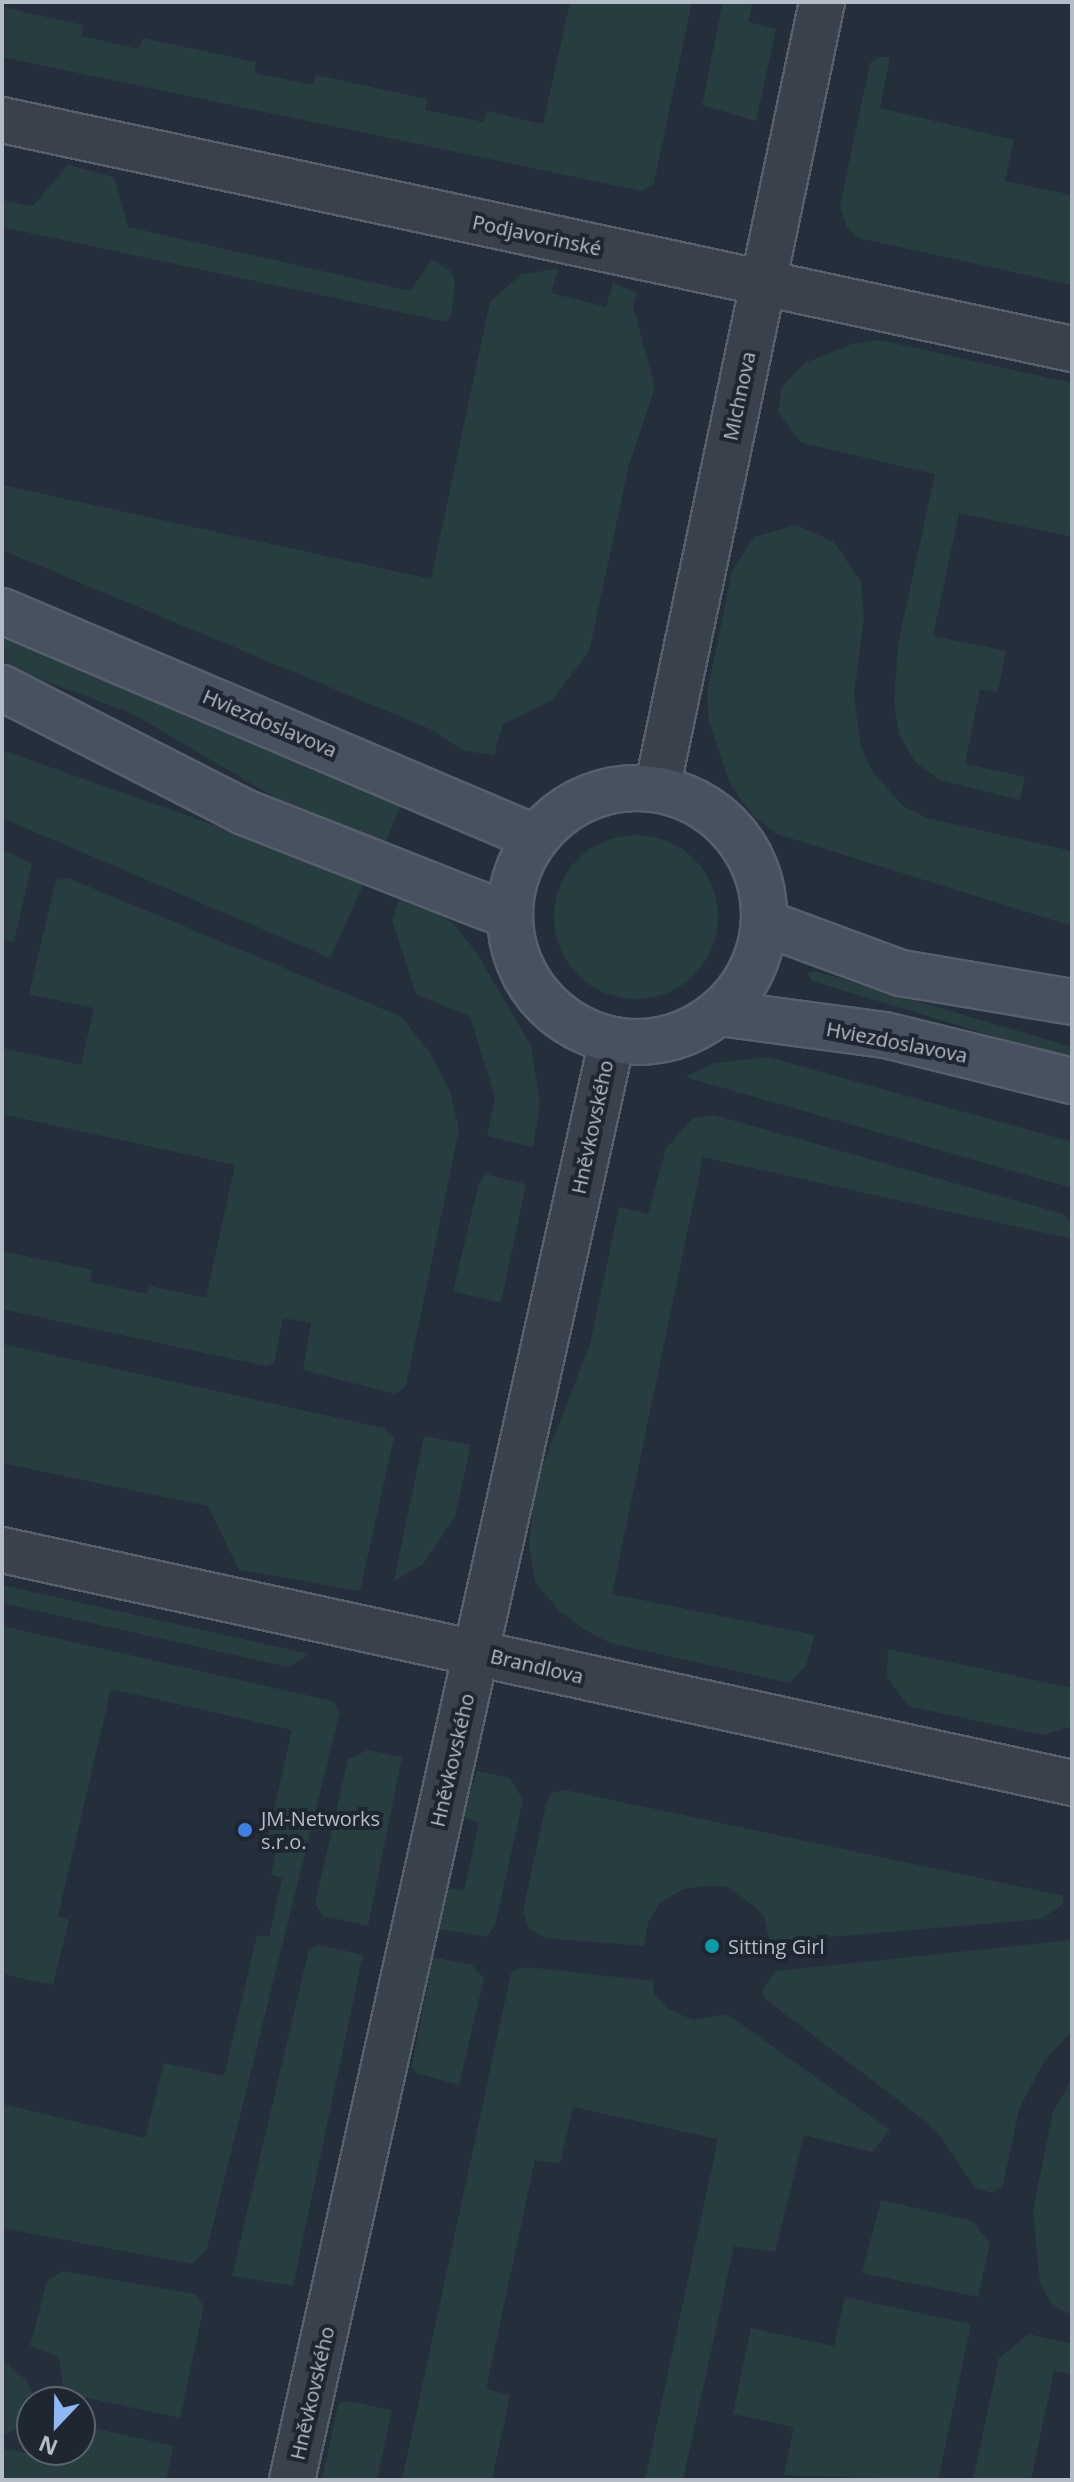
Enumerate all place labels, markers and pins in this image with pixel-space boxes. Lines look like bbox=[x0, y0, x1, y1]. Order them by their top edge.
place label: JM-Networks s.r.o. bbox=[261, 1806, 380, 1853]
marker: JM-Networks s.r.o. bbox=[236, 1821, 254, 1839]
place label: Sitting Girl bbox=[728, 1934, 824, 1958]
marker: Sitting Girl bbox=[703, 1937, 721, 1955]

